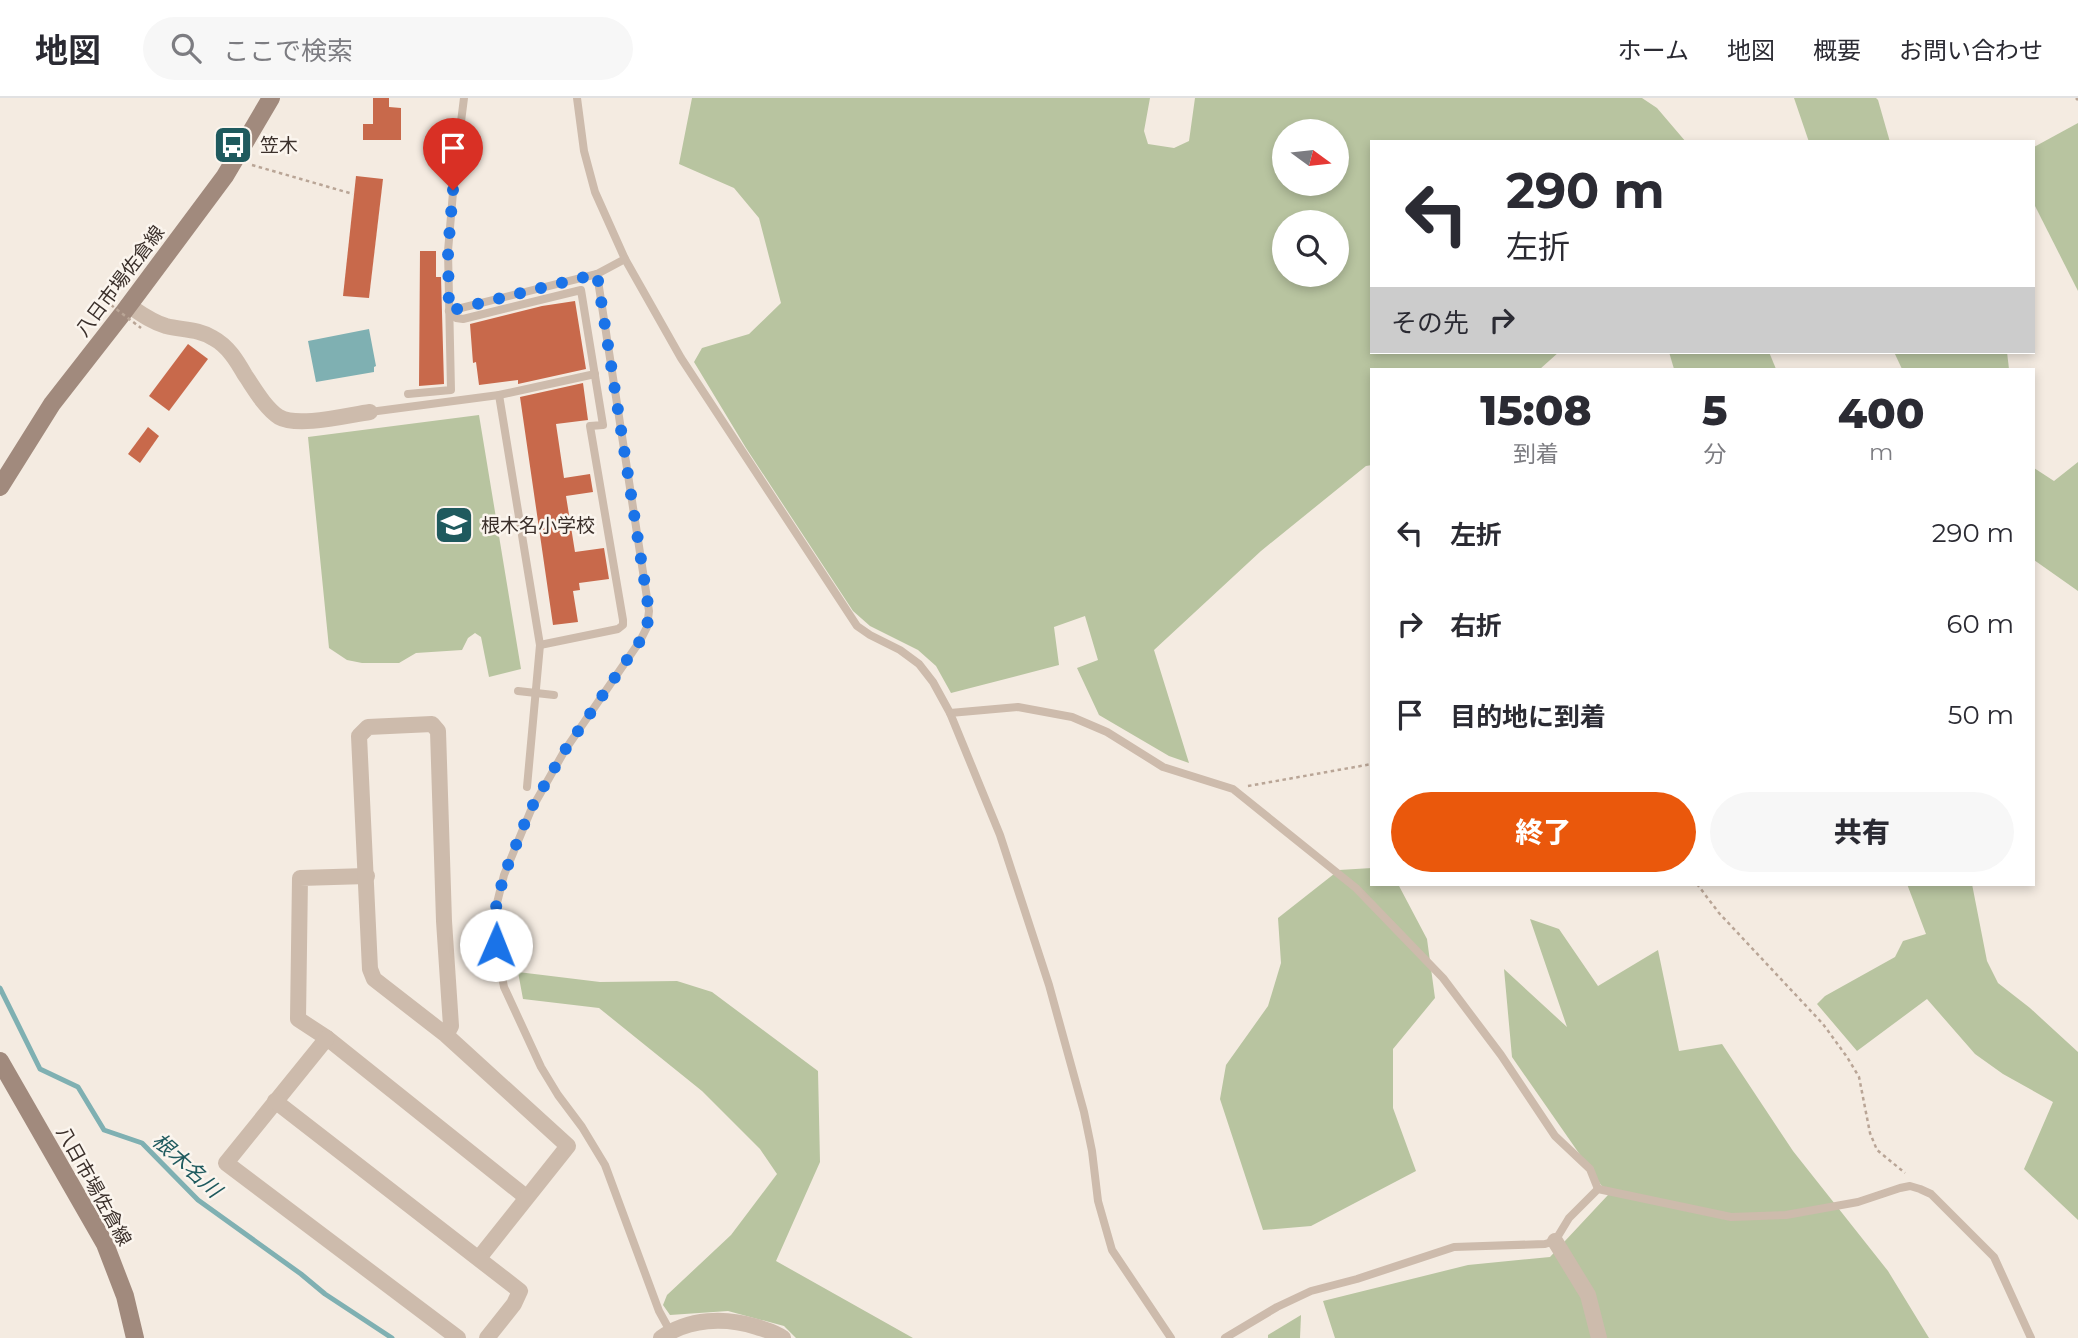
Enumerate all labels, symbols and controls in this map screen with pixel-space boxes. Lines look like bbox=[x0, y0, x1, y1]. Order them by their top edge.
search box bbox=[143, 17, 633, 80]
icon: search bbox=[167, 29, 205, 67]
text: 地図 bbox=[35, 30, 101, 70]
text: ここで検索 bbox=[223, 35, 353, 67]
text: ホーム bbox=[1618, 36, 1689, 65]
text: 地図 bbox=[1727, 36, 1775, 65]
text: 概要 bbox=[1813, 36, 1861, 65]
text: お問い合わせ bbox=[1899, 36, 2043, 65]
pin bbox=[423, 118, 483, 190]
north arrow bbox=[1272, 119, 1349, 196]
map controls bbox=[1272, 119, 1349, 287]
bus stop icon: 笠木 bbox=[212, 124, 254, 166]
icon: arrive bbox=[434, 129, 472, 167]
place label: 笠木 bbox=[260, 134, 298, 157]
text: 290 m bbox=[1506, 161, 1665, 220]
icon: left bbox=[1391, 168, 1482, 259]
button: search bbox=[1272, 210, 1349, 287]
street label: 八日市場佐倉線 bbox=[71, 221, 169, 341]
text: 左折 bbox=[1506, 227, 1570, 266]
icon: right bbox=[1483, 301, 1521, 339]
text: その先 bbox=[1391, 307, 1469, 339]
text: 15:08 bbox=[1480, 384, 1592, 436]
text: 5 bbox=[1702, 384, 1727, 436]
text: 400 bbox=[1838, 387, 1925, 439]
text: m bbox=[1869, 438, 1893, 466]
text: 到着 bbox=[1513, 440, 1559, 468]
text: 分 bbox=[1703, 440, 1726, 468]
school or university icon: 根木名小学校 bbox=[433, 504, 475, 546]
place label: 根木名小学校 bbox=[481, 514, 595, 537]
icon: left bbox=[1391, 514, 1429, 552]
text: 290 m bbox=[1932, 517, 2014, 549]
text: 左折 bbox=[1450, 519, 1502, 551]
icon: right bbox=[1391, 605, 1429, 643]
text: 60 m bbox=[1947, 608, 2014, 640]
text: 右折 bbox=[1450, 610, 1502, 642]
icon: arrive bbox=[1391, 696, 1429, 734]
text: 50 m bbox=[1948, 699, 2014, 731]
text: 目的地に到着 bbox=[1450, 701, 1606, 733]
button: 終了 bbox=[1391, 792, 1696, 872]
button: 共有 bbox=[1710, 792, 2014, 872]
position arrow bbox=[459, 908, 533, 982]
street label: 八日市場佐倉線 bbox=[52, 1122, 136, 1250]
water label: 根木名川 bbox=[147, 1128, 228, 1204]

